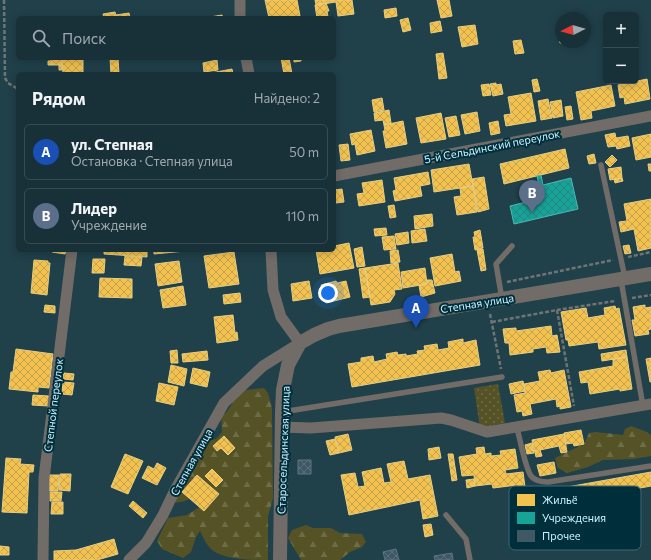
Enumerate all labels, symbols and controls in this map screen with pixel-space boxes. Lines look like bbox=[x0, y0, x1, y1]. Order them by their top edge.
north arrow bbox=[555, 12, 591, 48]
map controls bbox=[603, 12, 639, 84]
button: + bbox=[603, 12, 639, 48]
search box bbox=[16, 16, 336, 60]
icon: search bbox=[30, 27, 52, 49]
text: Поиск bbox=[62, 29, 106, 47]
button: − bbox=[603, 48, 639, 84]
text: Рядом bbox=[32, 88, 86, 109]
text: Найдено: 2 bbox=[254, 90, 320, 106]
street label: 5-й Сельдинский переулок bbox=[423, 126, 561, 166]
text: ул. Степная bbox=[71, 135, 153, 153]
text: A bbox=[41, 144, 51, 160]
text: 50 m bbox=[289, 144, 319, 160]
text: Остановка · Степная улица bbox=[71, 153, 233, 169]
pin: B bbox=[519, 180, 545, 213]
text: Лидер bbox=[71, 199, 117, 217]
text: B bbox=[42, 208, 50, 224]
text: 110 m bbox=[286, 208, 319, 224]
text: Учреждение bbox=[71, 217, 147, 233]
your location bbox=[318, 283, 338, 303]
street label: Степная улица bbox=[439, 291, 515, 315]
pin: A bbox=[403, 295, 429, 328]
street label: Степной переулок bbox=[41, 357, 65, 452]
street label: Старосельдинская улица bbox=[274, 386, 292, 514]
street label: Степная улица bbox=[167, 426, 215, 498]
legend bbox=[509, 486, 641, 550]
text: Жильё bbox=[542, 493, 578, 506]
text: Учреждения bbox=[542, 511, 606, 524]
text: Прочее bbox=[542, 529, 581, 542]

